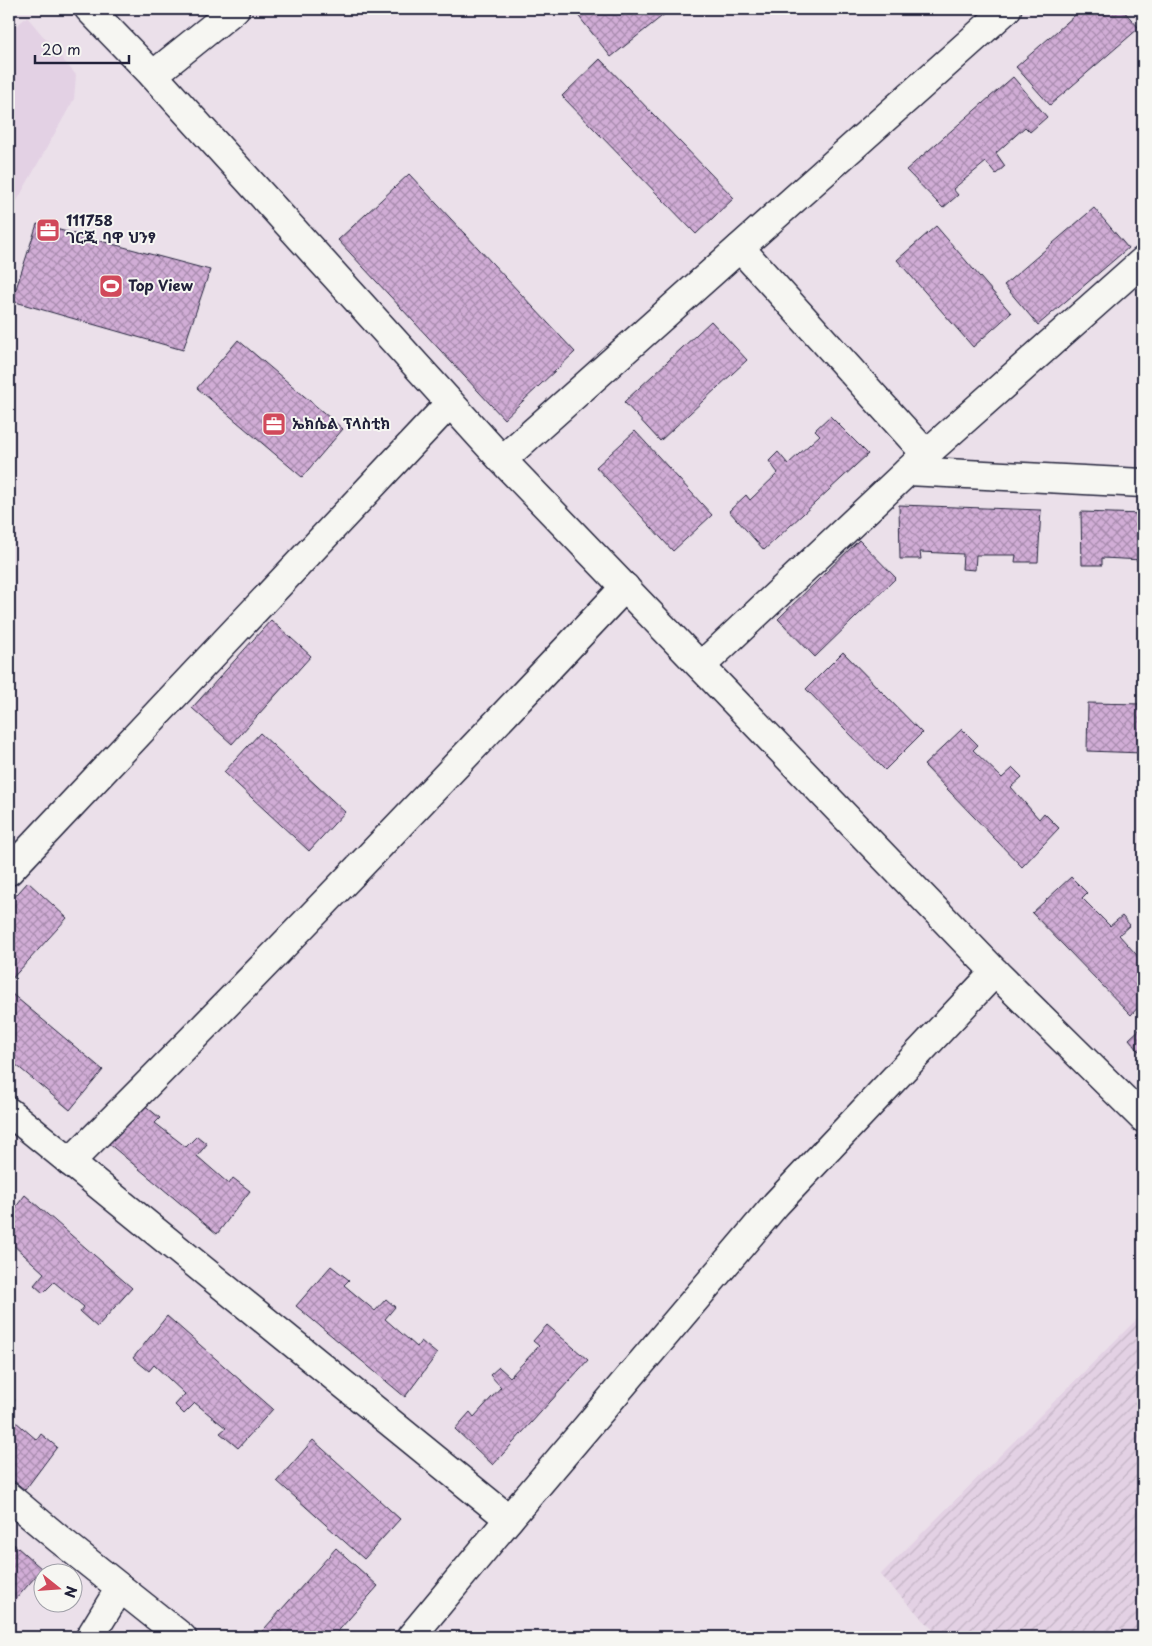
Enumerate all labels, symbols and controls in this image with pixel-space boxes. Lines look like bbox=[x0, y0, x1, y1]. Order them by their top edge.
scale bar bbox=[35, 32, 129, 64]
text: 20 m bbox=[42, 37, 81, 60]
place label: 111758 ገርጂ ባዋ ህንፃ bbox=[66, 208, 156, 248]
office icon: 111758 ገርጂ ባዋ ህንፃ bbox=[35, 217, 61, 243]
sports icon: Top View bbox=[98, 273, 124, 299]
place label: Top View bbox=[128, 273, 194, 296]
office icon: ኤክሴል ፕላስቲክ bbox=[261, 411, 287, 437]
place label: ኤክሴል ፕላስቲክ bbox=[292, 411, 390, 434]
north arrow bbox=[32, 1564, 82, 1614]
text: N bbox=[59, 1584, 83, 1600]

